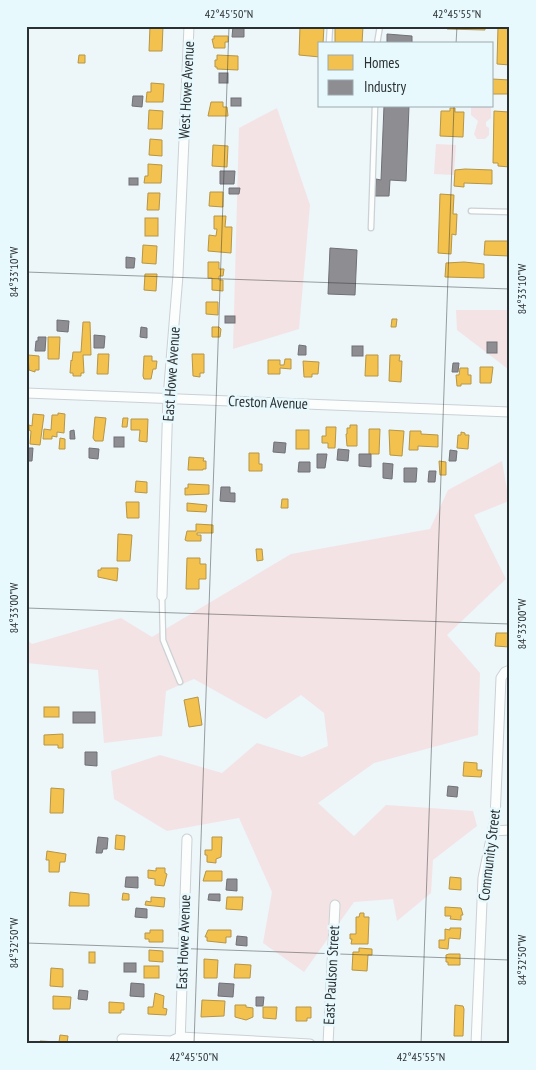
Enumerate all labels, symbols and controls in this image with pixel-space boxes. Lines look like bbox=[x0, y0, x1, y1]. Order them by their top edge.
text: 42°45'50"N bbox=[205, 6, 253, 21]
text: 42°45'55"N bbox=[433, 6, 481, 21]
street label: West Howe Avenue bbox=[174, 41, 198, 139]
legend bbox=[318, 42, 494, 108]
text: Homes bbox=[364, 53, 400, 72]
text: Industry bbox=[364, 77, 406, 96]
text: 84°33'10"W bbox=[6, 247, 21, 297]
text: 84°33'10"W bbox=[514, 264, 529, 314]
street label: East Howe Avenue bbox=[158, 326, 184, 422]
street label: Creston Avenue bbox=[228, 391, 308, 413]
text: 84°33'00"W bbox=[6, 583, 21, 633]
text: 84°33'00"W bbox=[514, 599, 529, 649]
street label: Community Street bbox=[474, 808, 504, 902]
street label: East Howe Avenue bbox=[172, 894, 194, 990]
text: 84°32'50"W bbox=[6, 918, 21, 968]
street label: East Paulson Street bbox=[319, 925, 343, 1025]
text: 84°32'50"W bbox=[514, 935, 529, 985]
text: 42°45'50"N bbox=[170, 1049, 218, 1064]
text: 42°45'55"N bbox=[397, 1049, 445, 1064]

